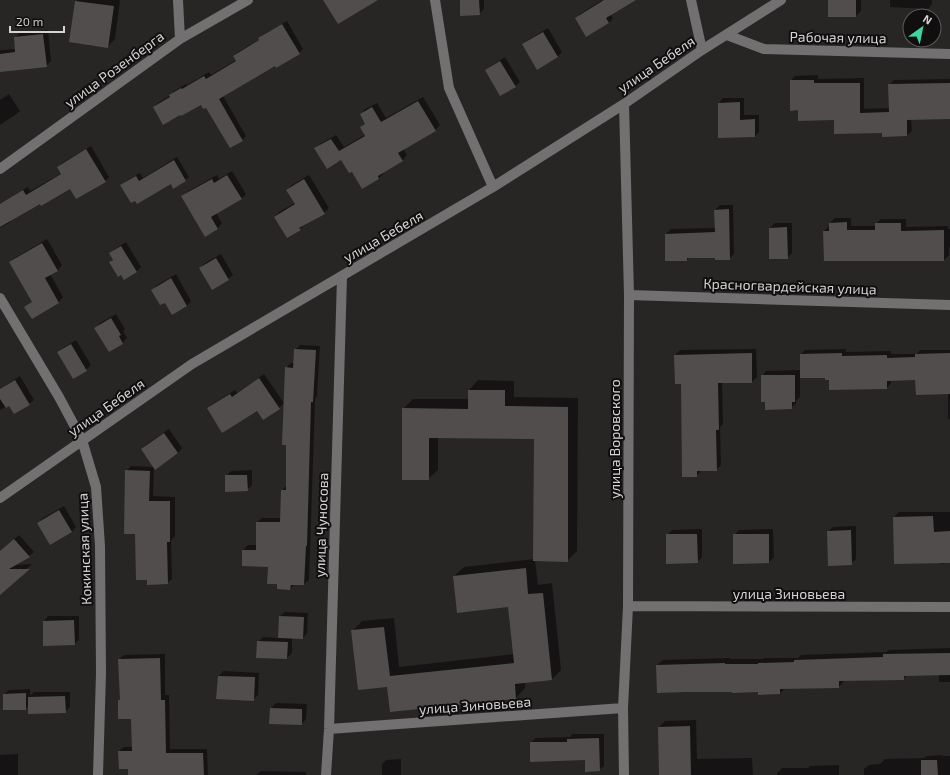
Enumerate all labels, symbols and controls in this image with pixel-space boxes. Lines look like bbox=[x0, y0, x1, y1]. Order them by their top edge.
scale bar bbox=[10, 8, 64, 34]
north arrow bbox=[902, 8, 942, 48]
text: N bbox=[921, 12, 935, 27]
text: 20 m bbox=[16, 14, 43, 28]
street label: улица Розенберга bbox=[61, 27, 167, 111]
street label: Рабочая улица bbox=[789, 28, 887, 46]
street label: улица Бебеля bbox=[614, 32, 698, 96]
street label: улица Бебеля bbox=[340, 206, 426, 266]
street label: Красногвардейская улица bbox=[703, 274, 877, 298]
street label: улица Бебеля bbox=[65, 374, 147, 440]
street label: улица Воровского bbox=[606, 379, 623, 499]
street label: улица Чуносова bbox=[311, 472, 331, 578]
street label: Кокинская улица bbox=[74, 493, 94, 605]
street label: улица Зиновьева bbox=[733, 585, 845, 602]
street label: улица Зиновьева bbox=[418, 693, 532, 717]

